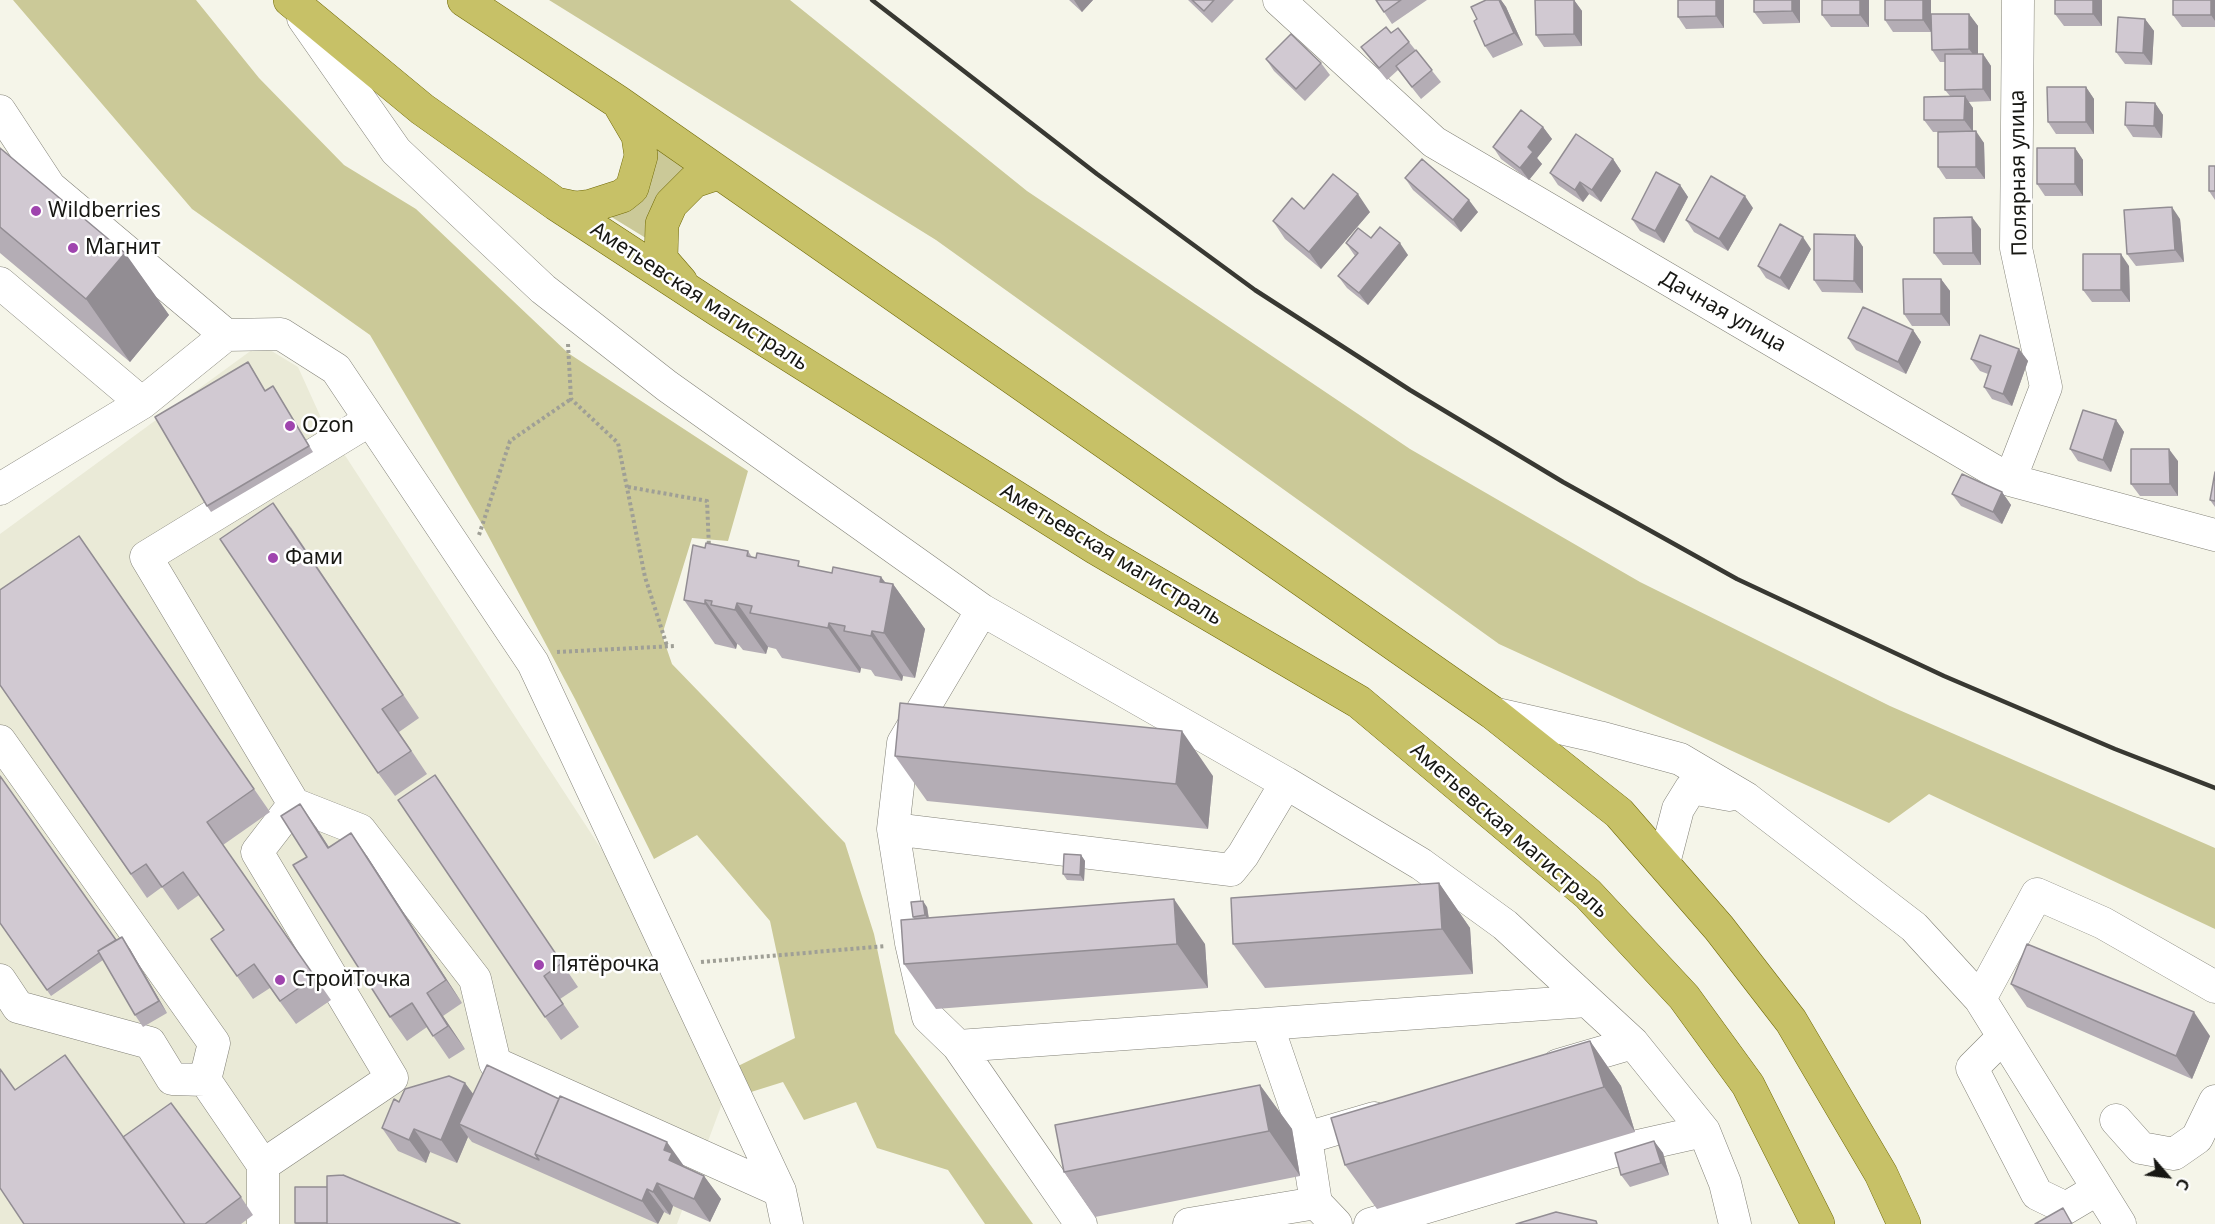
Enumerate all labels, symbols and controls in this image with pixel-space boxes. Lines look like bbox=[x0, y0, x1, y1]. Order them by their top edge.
street label: Полярная улица bbox=[2005, 89, 2033, 257]
place label: Wildberries bbox=[48, 198, 161, 224]
marker: Wildberries bbox=[29, 204, 43, 218]
street label: Аметьевская магистраль bbox=[586, 217, 812, 377]
place label: Магнит bbox=[85, 235, 161, 261]
marker: Магнит bbox=[66, 241, 80, 255]
street label: Дачная улица bbox=[1656, 266, 1790, 358]
place label: Ozon bbox=[302, 413, 354, 439]
marker: Ozon bbox=[283, 419, 297, 433]
street label: Аметьевская магистраль bbox=[996, 479, 1226, 631]
place label: Фами bbox=[285, 545, 343, 571]
marker: Фами bbox=[266, 551, 280, 565]
street label: Аметьевская магистраль bbox=[1405, 738, 1613, 924]
place label: Пятёрочка bbox=[551, 952, 659, 978]
marker: Пятёрочка bbox=[532, 958, 546, 972]
place label: СтройТочка bbox=[292, 967, 411, 993]
marker: СтройТочка bbox=[273, 973, 287, 987]
north arrow bbox=[2137, 1146, 2197, 1206]
text: С bbox=[2171, 1175, 2195, 1194]

